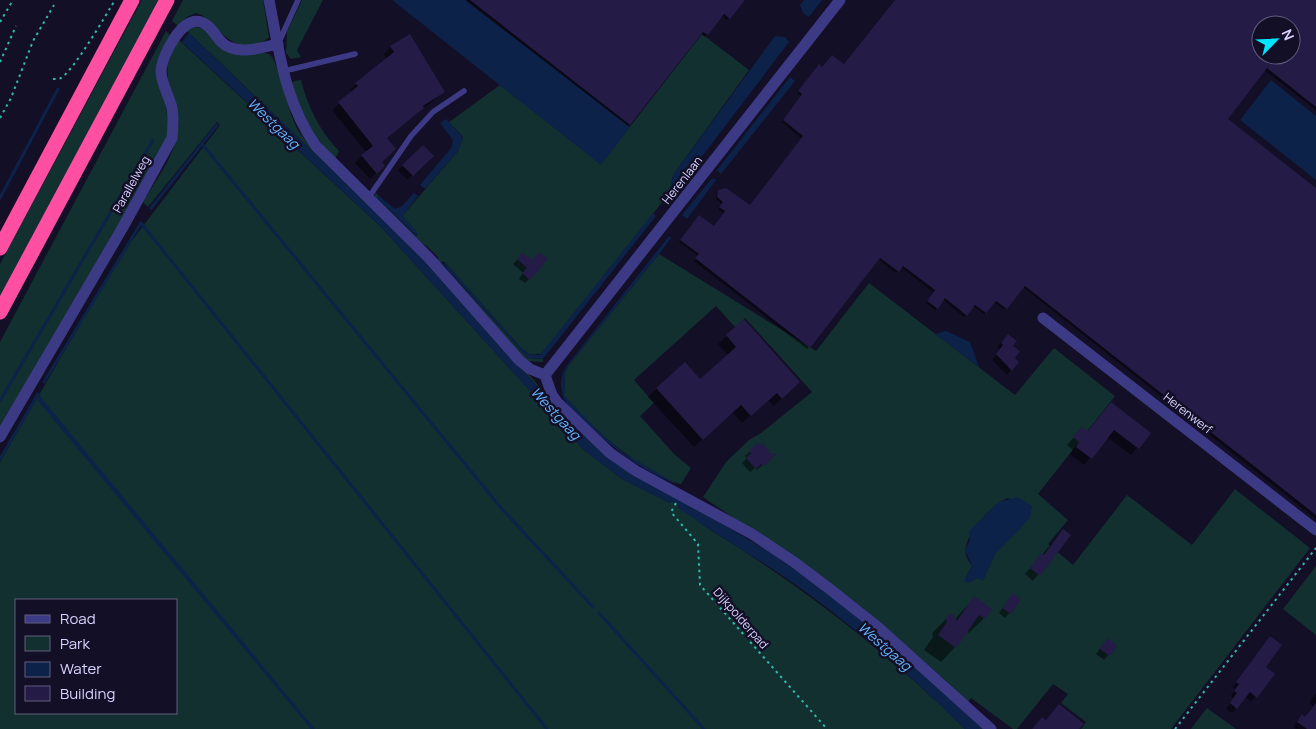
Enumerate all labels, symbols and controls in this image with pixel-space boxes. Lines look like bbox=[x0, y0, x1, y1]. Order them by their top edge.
north arrow bbox=[1251, 15, 1301, 65]
text: N bbox=[1278, 26, 1299, 43]
water label: Westgaag bbox=[244, 93, 305, 154]
street label: Parallelweg bbox=[108, 152, 154, 216]
street label: Herenlaan bbox=[658, 152, 706, 208]
water label: Westgaag bbox=[527, 383, 586, 445]
street label: Herenwerf bbox=[1160, 388, 1217, 438]
street label: Dijkpolderpad bbox=[710, 584, 772, 652]
legend bbox=[15, 599, 178, 714]
text: Road bbox=[60, 608, 96, 629]
water label: Westgaag bbox=[854, 617, 917, 676]
text: Park bbox=[60, 633, 90, 654]
text: Water bbox=[60, 658, 102, 679]
text: Building bbox=[60, 683, 115, 704]

